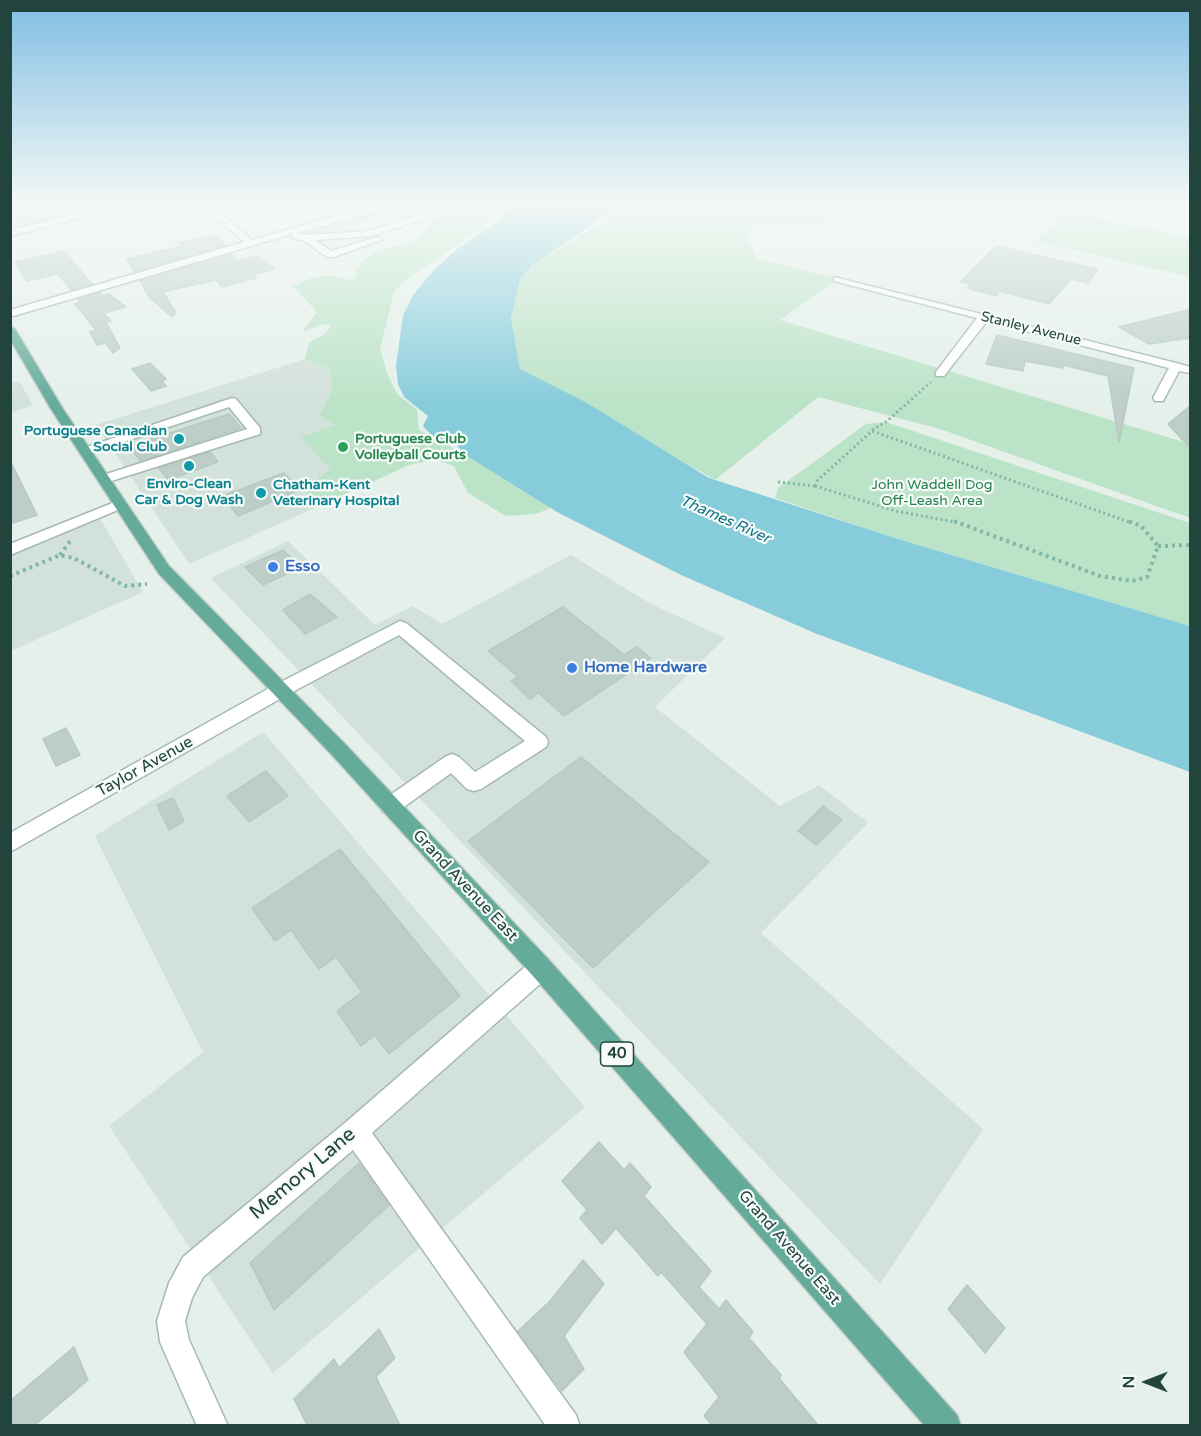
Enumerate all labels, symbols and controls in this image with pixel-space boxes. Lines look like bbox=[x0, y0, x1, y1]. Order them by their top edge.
street label: Stanley Avenue bbox=[979, 308, 1083, 350]
place label: Portuguese Canadian Social Club bbox=[24, 423, 167, 455]
place label: Portuguese Club Volleyball Courts bbox=[355, 431, 466, 464]
marker: Portuguese Canadian Social Club bbox=[172, 432, 186, 446]
marker: Portuguese Club Volleyball Courts bbox=[336, 440, 350, 454]
marker: Enviro-Clean Car & Dog Wash bbox=[182, 459, 196, 473]
place label: Enviro-Clean Car & Dog Wash bbox=[135, 476, 243, 508]
place label: Chatham-Kent Veterinary Hospital bbox=[273, 477, 399, 509]
park label: John Waddell Dog Off-Leash Area bbox=[872, 477, 992, 509]
marker: Chatham-Kent Veterinary Hospital bbox=[254, 486, 268, 500]
water label: Thames River bbox=[677, 492, 773, 548]
place label: Esso bbox=[285, 557, 320, 577]
marker: Esso bbox=[266, 560, 280, 574]
place label: Home Hardware bbox=[584, 658, 707, 678]
marker: Home Hardware bbox=[565, 661, 579, 675]
street label: Taylor Avenue bbox=[93, 733, 197, 801]
street label: Grand Avenue East bbox=[408, 826, 522, 946]
road number: 40 bbox=[600, 1042, 634, 1066]
street label: Memory Lane bbox=[245, 1123, 361, 1225]
street label: Grand Avenue East bbox=[734, 1187, 844, 1309]
north arrow bbox=[1117, 1352, 1177, 1412]
text: N bbox=[1119, 1376, 1139, 1388]

